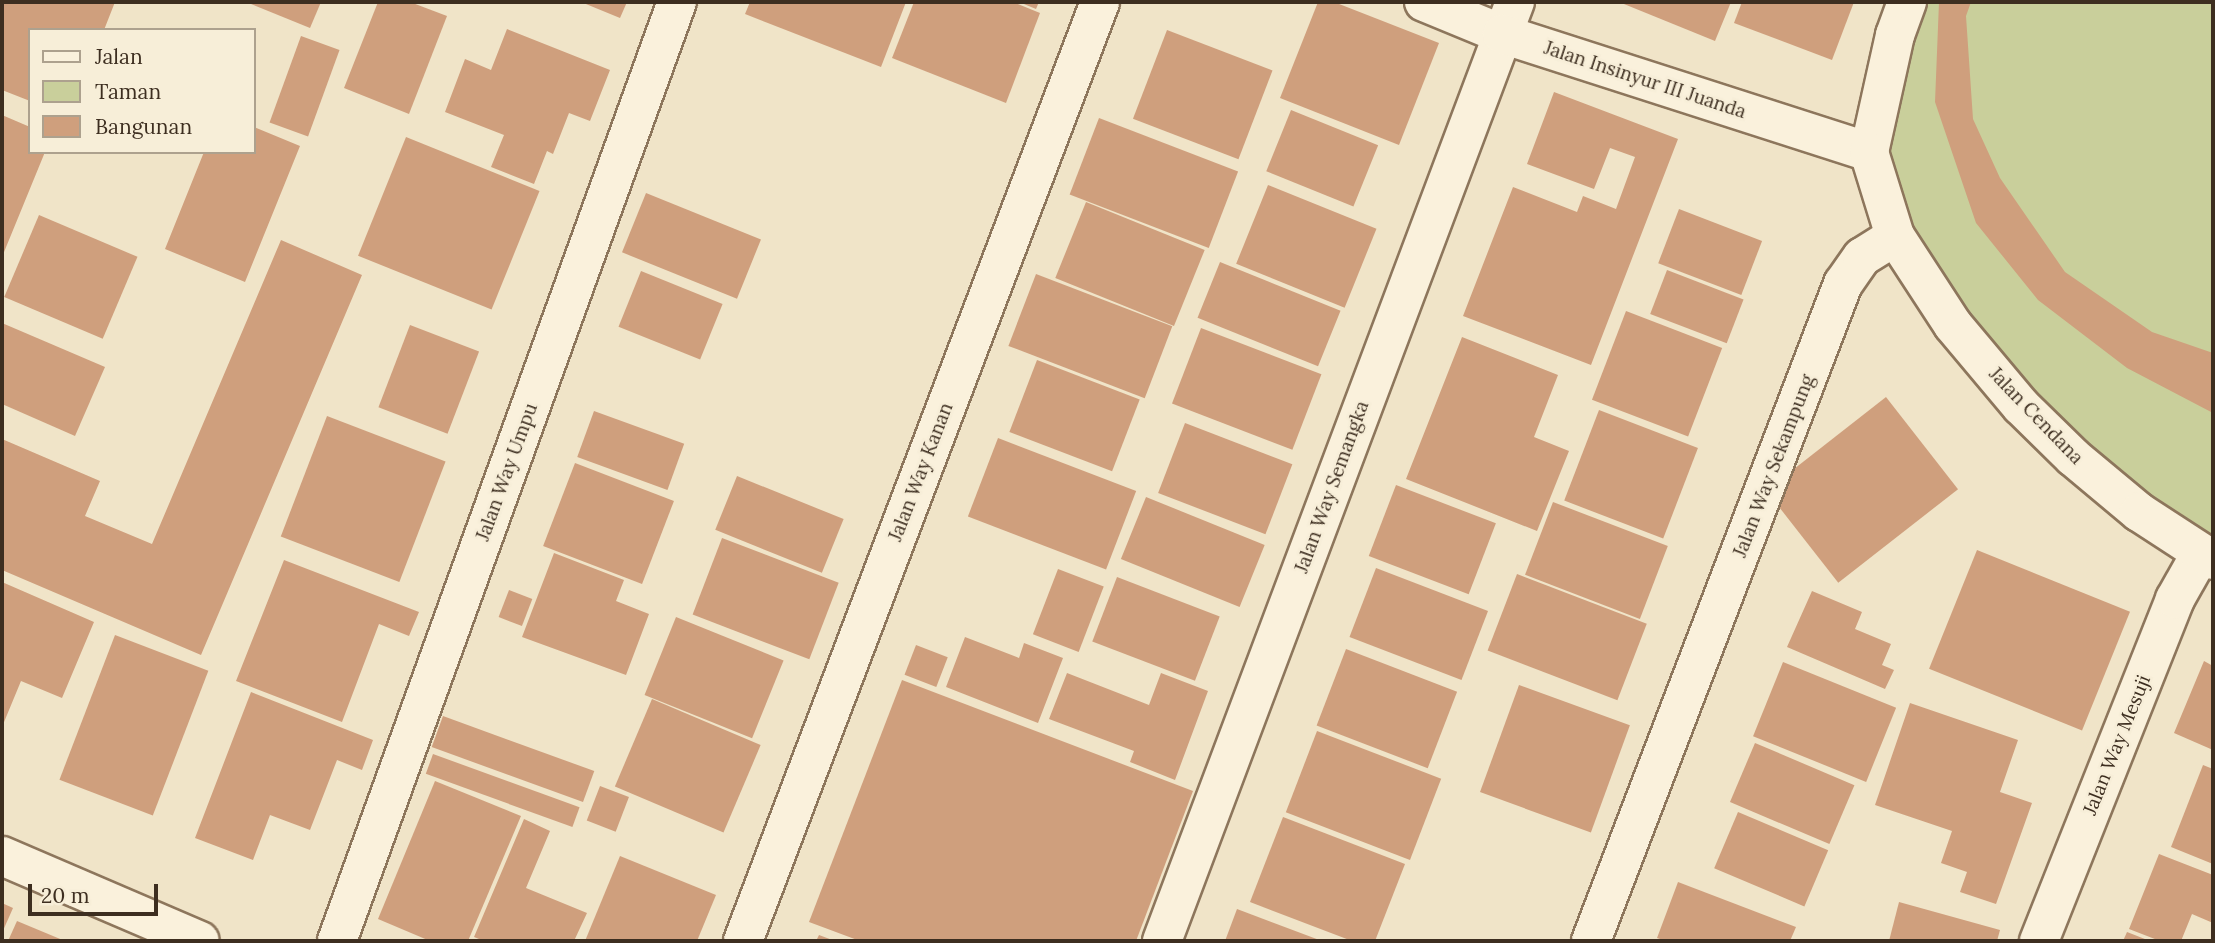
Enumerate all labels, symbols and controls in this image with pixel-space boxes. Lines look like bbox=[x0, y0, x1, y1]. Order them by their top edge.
legend bbox=[28, 28, 256, 154]
street label: Jalan Insinyur III Juanda bbox=[1541, 37, 1749, 123]
text: Jalan bbox=[95, 43, 143, 70]
text: Taman bbox=[95, 78, 161, 105]
text: Bangunan bbox=[95, 113, 192, 140]
street label: Jalan Cendana bbox=[1984, 363, 2088, 469]
street label: Jalan Way Sekampung bbox=[1729, 371, 1819, 561]
street label: Jalan Way Semangka bbox=[1290, 398, 1374, 576]
street label: Jalan Way Kanan bbox=[884, 399, 958, 545]
street label: Jalan Way Umpu bbox=[472, 400, 542, 544]
street label: Jalan Way Mesuji bbox=[2079, 672, 2155, 818]
scale bar bbox=[32, 870, 161, 914]
text: 20 m bbox=[41, 882, 90, 909]

